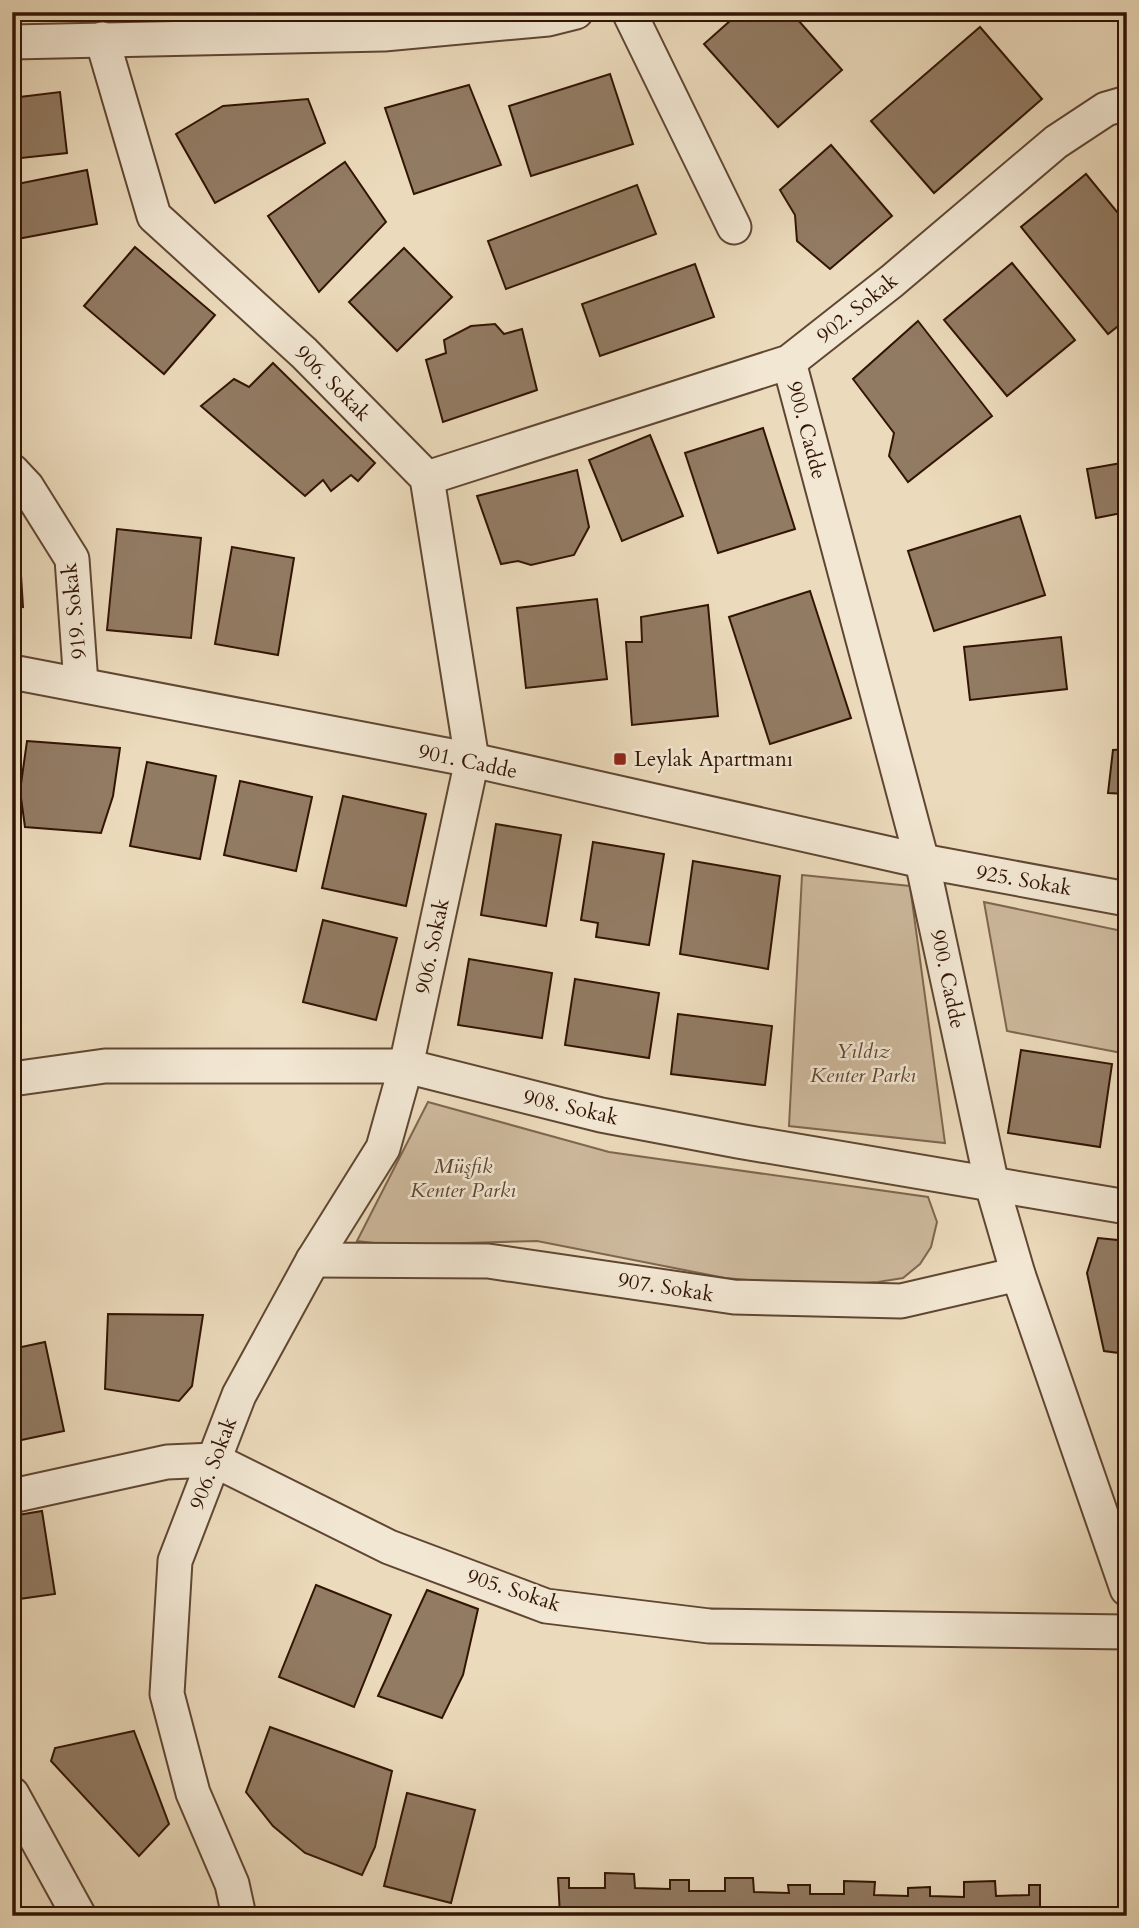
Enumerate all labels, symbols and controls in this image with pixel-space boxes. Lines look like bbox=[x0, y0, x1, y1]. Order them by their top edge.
street label: 902. Sokak bbox=[811, 266, 905, 350]
street label: 906. Sokak bbox=[288, 339, 378, 428]
street label: 900. Cadde bbox=[780, 378, 833, 482]
street label: 919. Sokak bbox=[55, 561, 94, 661]
street label: 901. Cadde bbox=[416, 737, 520, 786]
place label: Leylak Apartmanı bbox=[634, 745, 793, 774]
marker: Leylak Apartmanı bbox=[612, 751, 628, 767]
street label: 925. Sokak bbox=[974, 858, 1075, 903]
street label: 906. Sokak bbox=[408, 895, 457, 996]
street label: 900. Cadde bbox=[923, 927, 972, 1031]
park label: Yıldız Kenter Parkı bbox=[810, 1037, 916, 1090]
street label: 908. Sokak bbox=[521, 1082, 622, 1133]
park label: Müşfik Kenter Parkı bbox=[410, 1152, 516, 1205]
street label: 907. Sokak bbox=[616, 1266, 717, 1309]
street label: 906. Sokak bbox=[183, 1412, 245, 1514]
street label: 905. Sokak bbox=[463, 1562, 565, 1619]

